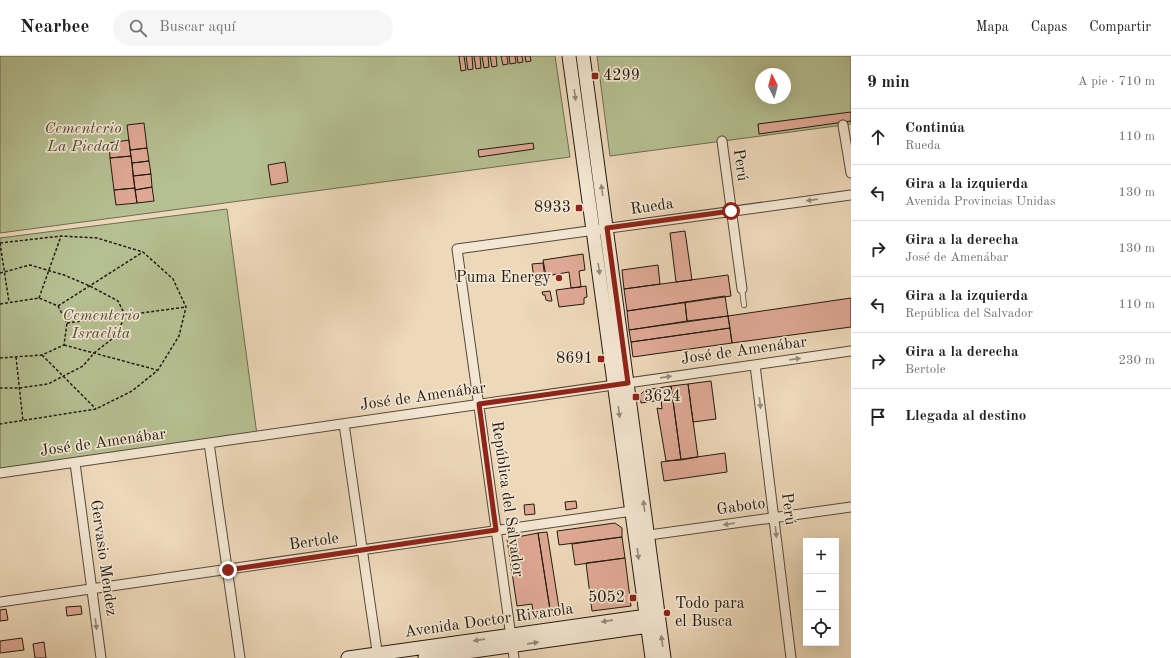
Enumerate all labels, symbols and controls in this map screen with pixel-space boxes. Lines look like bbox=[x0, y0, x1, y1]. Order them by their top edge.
search box bbox=[113, 10, 393, 46]
icon: search bbox=[127, 17, 149, 39]
text: Nearbee bbox=[20, 18, 89, 37]
text: Buscar aquí bbox=[159, 20, 236, 35]
text: Mapa bbox=[976, 20, 1009, 34]
text: Capas bbox=[1031, 20, 1067, 34]
text: Compartir bbox=[1089, 20, 1151, 34]
place label: 4299 bbox=[603, 68, 640, 84]
north arrow bbox=[755, 68, 791, 104]
marker: 4299 bbox=[590, 71, 600, 81]
text: 9 min bbox=[867, 74, 910, 91]
text: A pie · 710 m bbox=[1078, 75, 1155, 88]
one-way arrow bbox=[572, 89, 578, 101]
park label: Cementerio La Piedad bbox=[44, 121, 122, 155]
text: Continúa bbox=[905, 121, 965, 136]
icon: ahead bbox=[867, 126, 889, 148]
text: 110 m bbox=[1118, 130, 1155, 143]
text: Rueda bbox=[905, 139, 940, 152]
street label: Perú bbox=[730, 148, 750, 183]
text: Gira a la izquierda bbox=[905, 177, 1028, 192]
icon: left bbox=[867, 182, 889, 204]
one-way arrow bbox=[599, 184, 605, 196]
text: 130 m bbox=[1118, 186, 1155, 199]
text: Avenida Provincias Unidas bbox=[905, 195, 1056, 208]
street label: Rueda bbox=[629, 196, 675, 218]
one-way arrow bbox=[806, 197, 818, 203]
place label: 8933 bbox=[534, 200, 571, 216]
route start bbox=[722, 202, 740, 220]
marker: 8933 bbox=[574, 203, 584, 213]
text: Gira a la derecha bbox=[905, 233, 1019, 248]
icon: right bbox=[867, 238, 889, 260]
text: 130 m bbox=[1118, 242, 1155, 255]
text: José de Amenábar bbox=[905, 251, 1008, 264]
one-way arrow bbox=[596, 263, 602, 275]
place label: Puma Energy bbox=[456, 270, 552, 286]
marker: Puma Energy bbox=[554, 273, 564, 283]
text: Gira a la izquierda bbox=[905, 289, 1028, 304]
icon: left bbox=[867, 294, 889, 316]
text: 110 m bbox=[1118, 298, 1155, 311]
text: República del Salvador bbox=[905, 307, 1033, 320]
park label: Cementerio Israelita bbox=[62, 308, 140, 342]
street label: José de Amenábar bbox=[680, 334, 808, 368]
text: Gira a la derecha bbox=[905, 345, 1019, 360]
icon: right bbox=[867, 350, 889, 372]
place label: 8691 bbox=[556, 351, 593, 367]
marker: 8691 bbox=[596, 354, 606, 364]
text: 230 m bbox=[1118, 354, 1155, 367]
one-way arrow bbox=[789, 356, 801, 362]
text: Bertole bbox=[905, 363, 946, 376]
one-way arrow bbox=[660, 374, 672, 380]
street label: José de Amenábar bbox=[359, 380, 487, 414]
place label: 3624 bbox=[644, 389, 681, 405]
marker: 3624 bbox=[631, 392, 641, 402]
one-way arrow bbox=[757, 397, 763, 409]
one-way arrow bbox=[616, 405, 622, 418]
icon: arrive bbox=[867, 406, 889, 428]
text: Llegada al destino bbox=[905, 409, 1026, 424]
street label: República del Salvador bbox=[488, 420, 526, 578]
street label: José de Amenábar bbox=[39, 426, 167, 460]
street label: Perú bbox=[778, 492, 798, 527]
street label: Gaboto bbox=[716, 496, 766, 518]
street label: Gervasio Mendez bbox=[87, 499, 119, 617]
one-way arrow bbox=[641, 500, 647, 512]
one-way arrow bbox=[723, 521, 735, 527]
one-way arrow bbox=[773, 526, 779, 538]
street label: Bertole bbox=[288, 531, 340, 553]
map controls bbox=[803, 538, 839, 646]
button: + bbox=[803, 538, 839, 574]
one-way arrow bbox=[635, 548, 641, 560]
route end bbox=[219, 561, 237, 579]
button: − bbox=[803, 574, 839, 610]
place label: 5052 bbox=[588, 590, 625, 606]
marker: 5052 bbox=[628, 593, 638, 603]
place label: Todo para el Busca bbox=[675, 596, 745, 630]
street label: Avenida Doctor Rivarola bbox=[404, 601, 575, 641]
marker: Todo para el Busca bbox=[662, 608, 672, 618]
button: locate bbox=[803, 610, 839, 646]
one-way arrow bbox=[93, 617, 99, 630]
one-way arrow bbox=[601, 618, 613, 624]
one-way arrow bbox=[659, 635, 665, 647]
one-way arrow bbox=[473, 637, 485, 643]
one-way arrow bbox=[527, 640, 539, 646]

